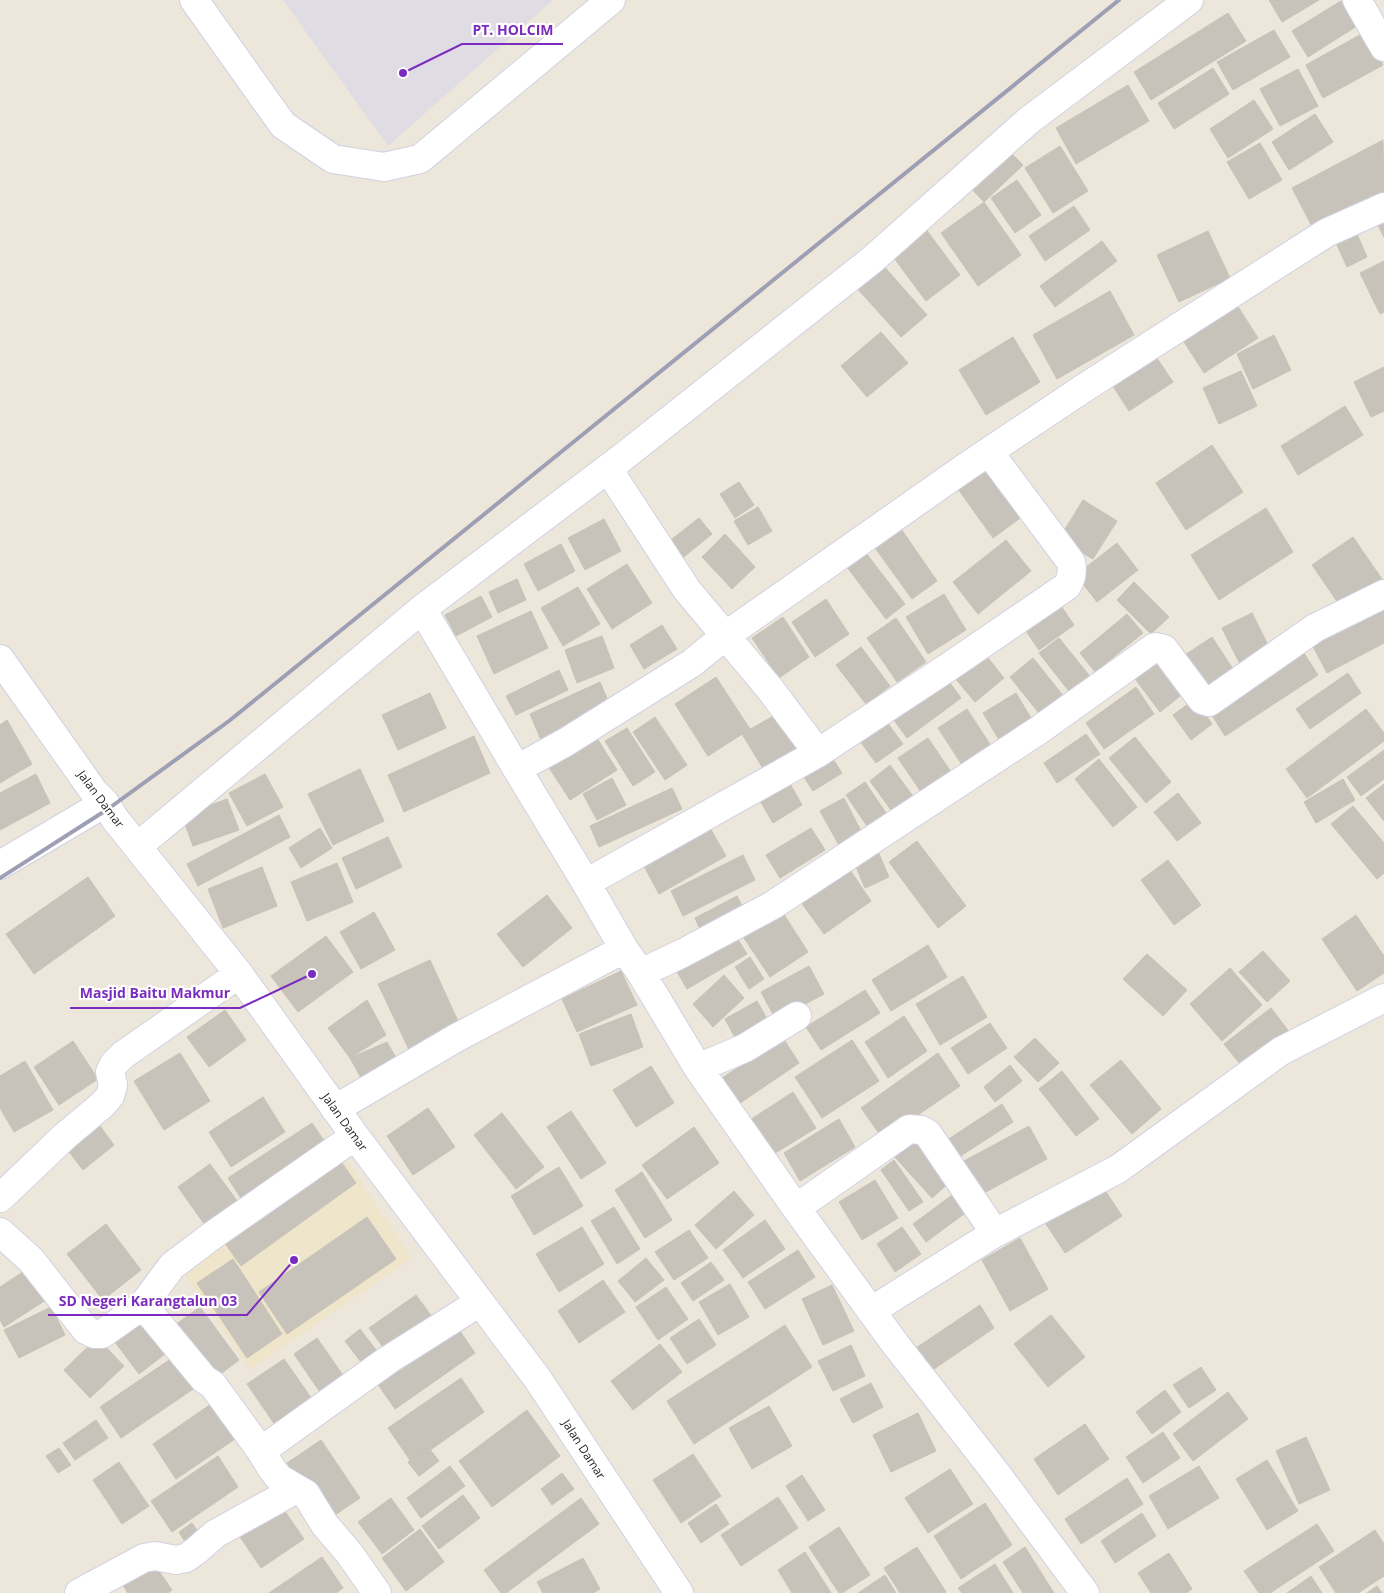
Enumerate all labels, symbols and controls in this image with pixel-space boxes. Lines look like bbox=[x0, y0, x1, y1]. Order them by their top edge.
callout: PT. HOLCIM bbox=[462, 15, 563, 44]
text: PT. HOLCIM bbox=[472, 20, 554, 39]
street label: Jalan Damar bbox=[73, 766, 128, 831]
callout: Masjid Baitu Makmur bbox=[70, 979, 240, 1008]
text: Masjid Baitu Makmur bbox=[80, 983, 231, 1002]
street label: Jalan Damar bbox=[318, 1089, 372, 1155]
callout: SD Negeri Karangtalun 03 bbox=[48, 1286, 247, 1315]
text: SD Negeri Karangtalun 03 bbox=[59, 1291, 237, 1310]
street label: Jalan Damar bbox=[558, 1415, 610, 1482]

